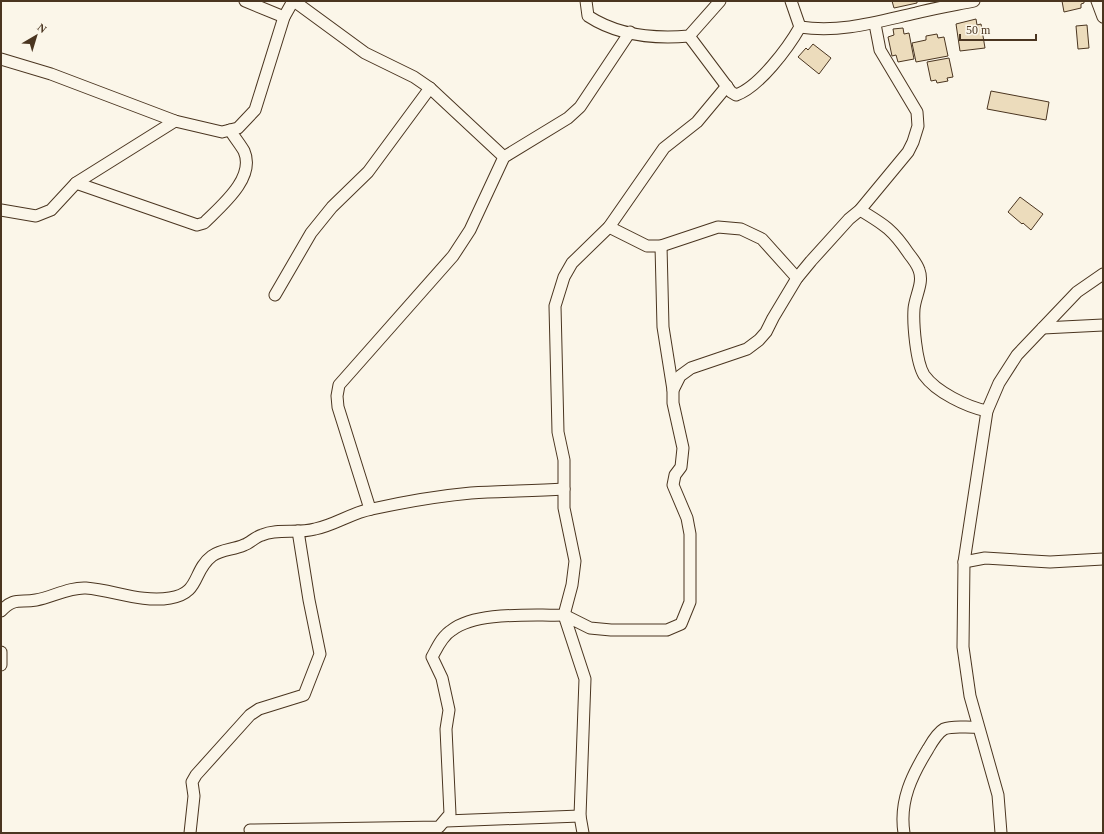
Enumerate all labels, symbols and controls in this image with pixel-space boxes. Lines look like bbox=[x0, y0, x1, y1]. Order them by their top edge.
north arrow bbox=[16, 16, 56, 56]
scale bar bbox=[960, 16, 1036, 42]
text: N bbox=[35, 21, 49, 35]
text: 50 m bbox=[966, 23, 991, 37]

